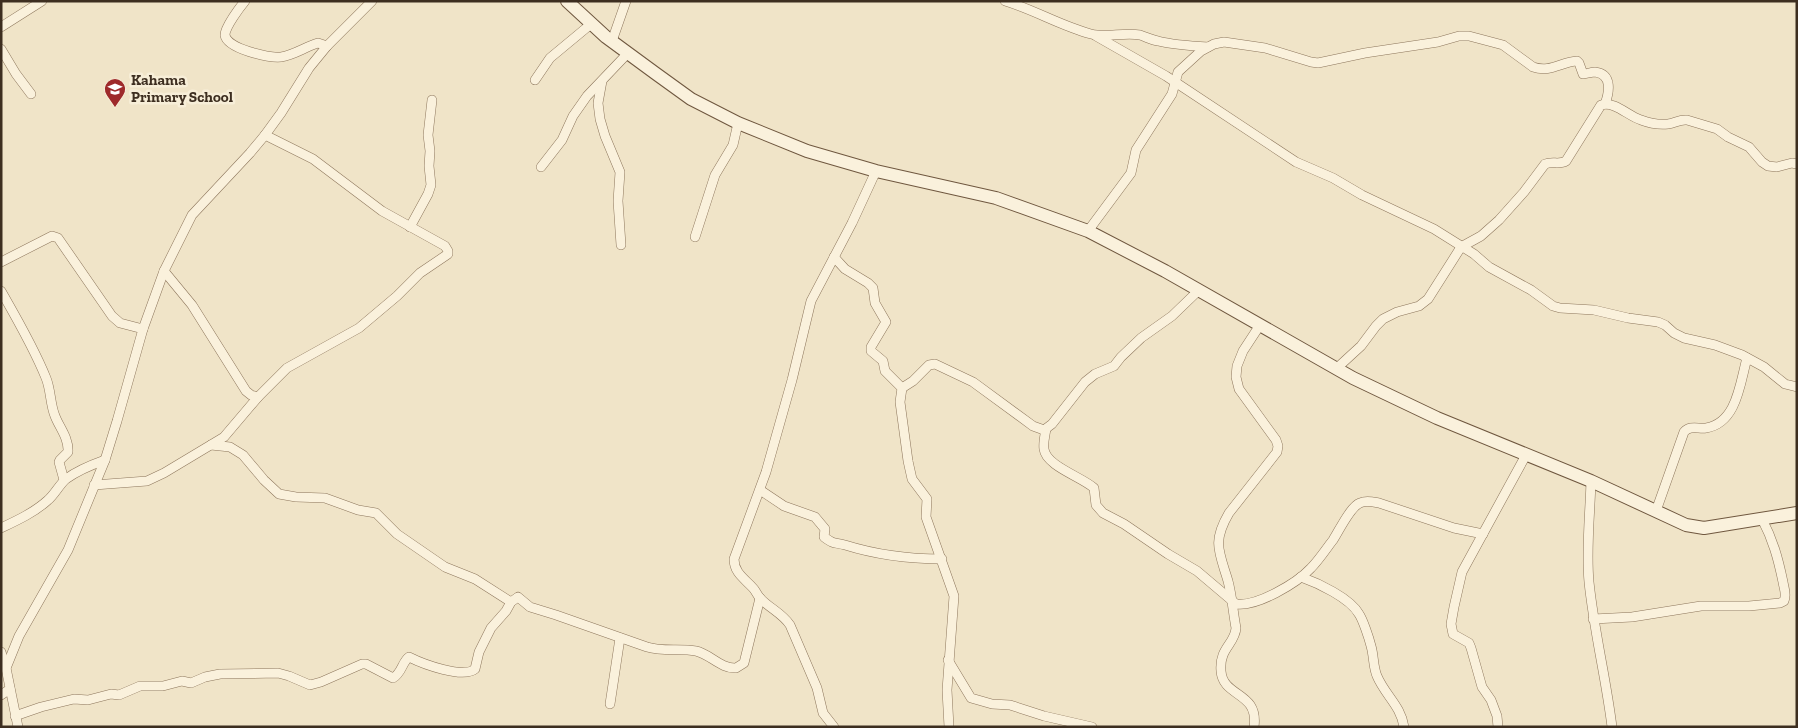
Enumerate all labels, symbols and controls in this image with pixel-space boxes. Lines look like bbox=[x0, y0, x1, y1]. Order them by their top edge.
place label: Kahama Primary School bbox=[131, 71, 233, 106]
school or university icon: Kahama Primary School bbox=[103, 77, 127, 108]

